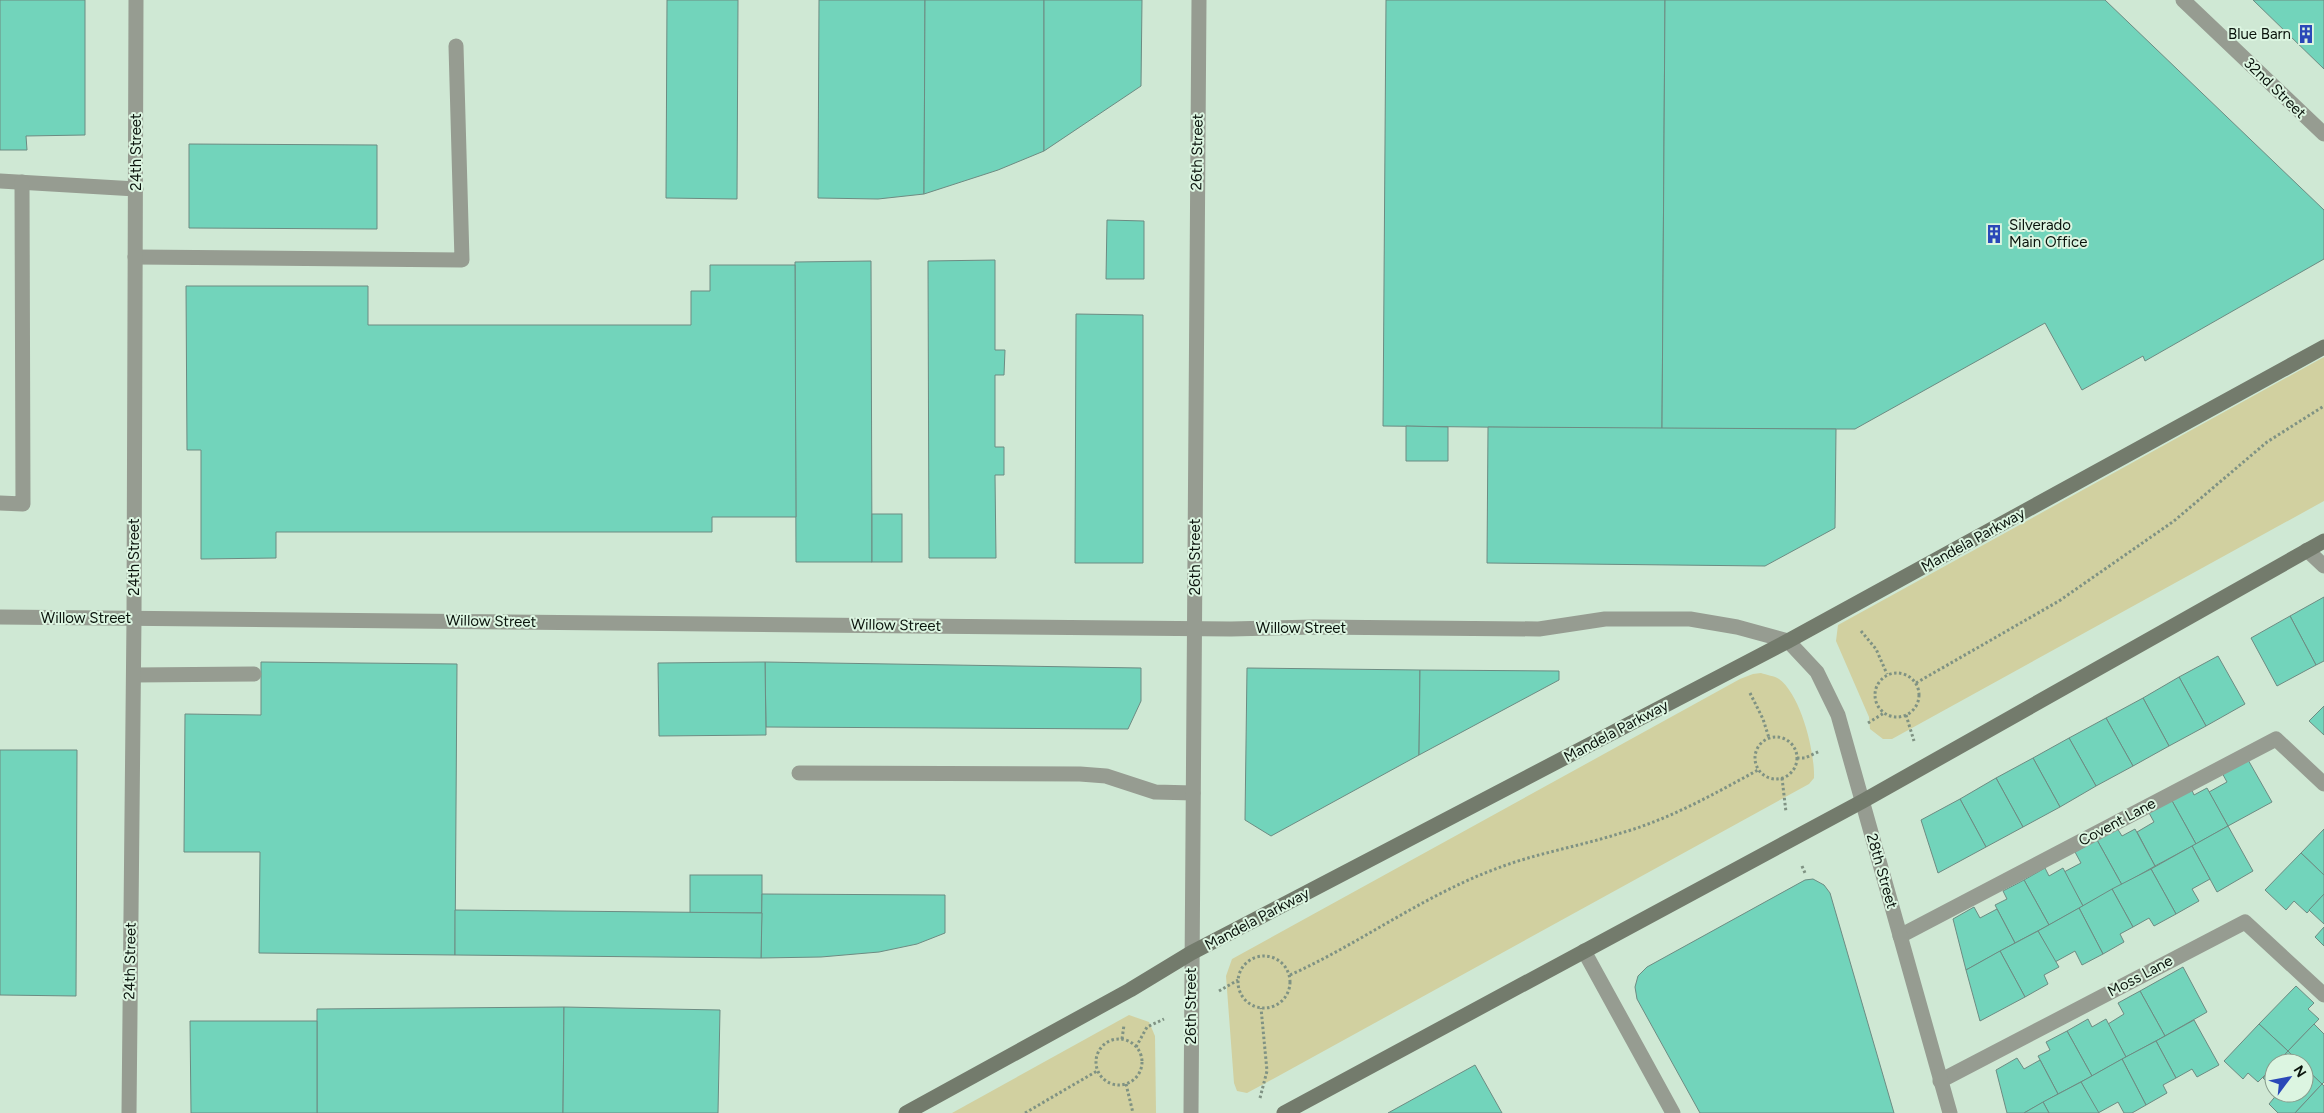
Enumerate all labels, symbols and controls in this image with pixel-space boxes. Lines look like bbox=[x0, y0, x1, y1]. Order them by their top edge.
building icon: Blue Barn bbox=[2295, 23, 2317, 45]
place label: Blue Barn bbox=[2228, 25, 2291, 43]
street label: 32nd Street bbox=[2240, 54, 2310, 122]
street label: 24th Street bbox=[127, 113, 145, 191]
street label: 26th Street bbox=[1187, 113, 1207, 190]
place label: Silverado Main Office bbox=[2009, 216, 2087, 251]
building icon: Silverado Main Office bbox=[1983, 223, 2005, 245]
street label: Mandela Parkway bbox=[1918, 504, 2028, 576]
street label: 24th Street bbox=[125, 518, 143, 596]
street label: 26th Street bbox=[1186, 518, 1204, 595]
street label: Willow Street bbox=[41, 609, 132, 627]
street label: Willow Street bbox=[446, 611, 537, 631]
street label: Willow Street bbox=[851, 615, 942, 635]
street label: Willow Street bbox=[1256, 619, 1347, 637]
street label: Mandela Parkway bbox=[1561, 696, 1671, 766]
street label: Covent Lane bbox=[2075, 794, 2159, 850]
street label: 28th Street bbox=[1863, 831, 1901, 911]
street label: Mandela Parkway bbox=[1202, 884, 1312, 954]
street label: 24th Street bbox=[120, 922, 140, 1000]
street label: Moss Lane bbox=[2104, 951, 2176, 1001]
street label: 26th Street bbox=[1182, 967, 1200, 1044]
north arrow bbox=[2264, 1053, 2314, 1103]
text: N bbox=[2290, 1062, 2310, 1080]

